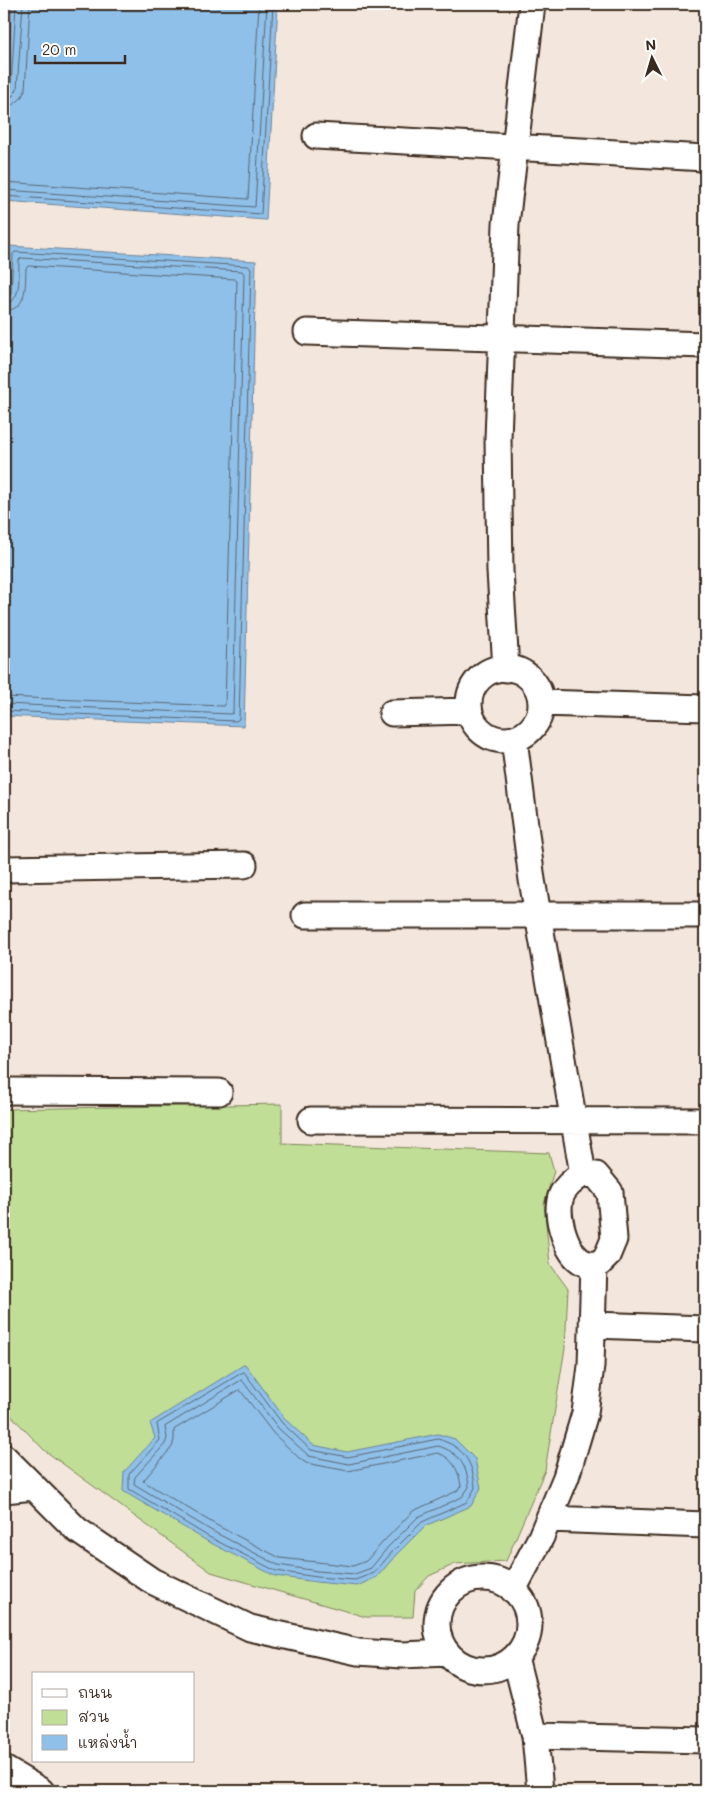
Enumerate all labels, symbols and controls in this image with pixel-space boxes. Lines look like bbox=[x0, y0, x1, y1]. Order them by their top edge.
scale bar bbox=[35, 32, 125, 64]
north arrow bbox=[626, 32, 676, 82]
text: N bbox=[645, 35, 657, 54]
text: 20 m bbox=[42, 39, 76, 59]
legend bbox=[32, 1672, 195, 1762]
text: ถนน bbox=[78, 1682, 112, 1702]
text: สวน bbox=[78, 1706, 109, 1726]
text: แหล่งน้ำ bbox=[78, 1729, 138, 1752]

